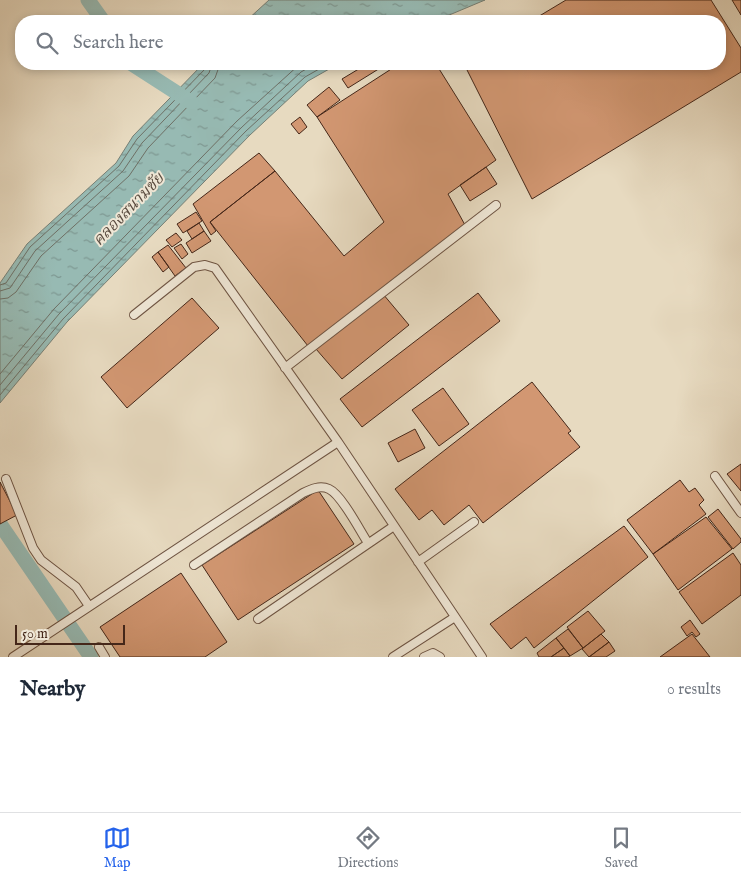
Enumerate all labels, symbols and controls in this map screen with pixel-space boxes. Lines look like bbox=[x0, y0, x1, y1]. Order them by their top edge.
search box bbox=[15, 15, 726, 70]
icon: search bbox=[33, 29, 61, 57]
text: Search here bbox=[73, 31, 164, 55]
water label: คลองสนามชัย bbox=[89, 168, 170, 251]
scale bar bbox=[15, 622, 125, 645]
text: 50 m bbox=[22, 625, 48, 643]
text: Nearby bbox=[20, 676, 85, 703]
text: 0 results bbox=[667, 680, 721, 700]
tab: Map bbox=[103, 824, 131, 872]
tab: Directions bbox=[337, 824, 398, 872]
tab: Saved bbox=[605, 824, 638, 872]

